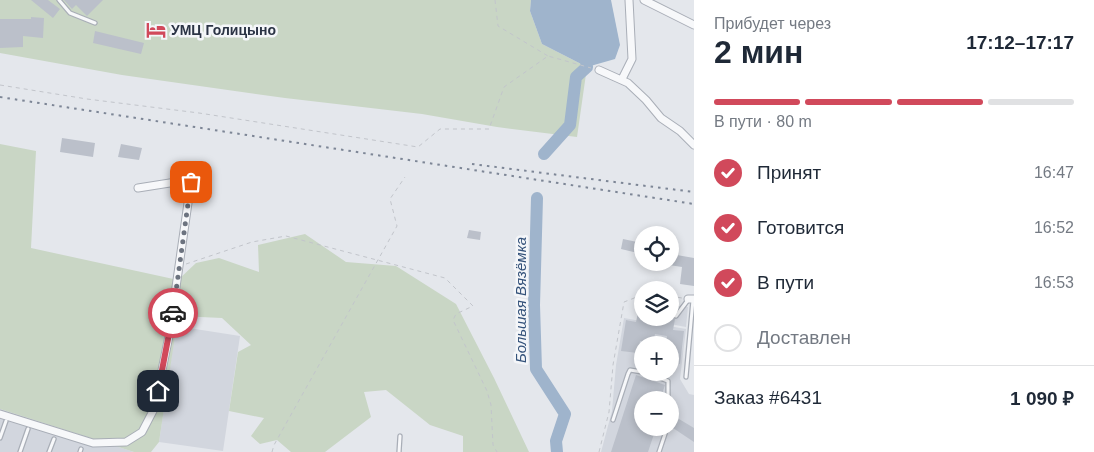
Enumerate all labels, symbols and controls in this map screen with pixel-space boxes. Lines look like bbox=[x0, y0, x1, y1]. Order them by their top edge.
text: Прибудет через bbox=[714, 15, 831, 32]
hotel icon: УМЦ Голицыно bbox=[145, 19, 167, 41]
place label: УМЦ Голицыно bbox=[171, 22, 276, 38]
text: 17:12–17:17 bbox=[966, 32, 1074, 53]
text: 2 мин bbox=[714, 34, 803, 70]
text: В пути · 80 m bbox=[714, 113, 812, 130]
icon: check bbox=[714, 159, 742, 187]
pin bbox=[170, 161, 212, 203]
text: Принят bbox=[757, 162, 821, 183]
text: 16:47 bbox=[1034, 164, 1074, 181]
icon: bag bbox=[177, 168, 205, 196]
icon: check bbox=[714, 214, 742, 242]
text: Готовится bbox=[757, 217, 844, 238]
text: 16:52 bbox=[1034, 219, 1074, 236]
map controls bbox=[634, 226, 679, 436]
button: locate bbox=[634, 226, 679, 271]
water label: Большая Вязёмка bbox=[512, 237, 529, 363]
icon: check bbox=[714, 269, 742, 297]
text: В пути bbox=[757, 272, 814, 293]
text: 16:53 bbox=[1034, 274, 1074, 291]
button: layers bbox=[634, 281, 679, 326]
courier bbox=[148, 288, 198, 338]
icon: car bbox=[159, 299, 187, 327]
text: Доставлен bbox=[757, 327, 851, 348]
button: + bbox=[634, 336, 679, 381]
pin bbox=[137, 370, 179, 412]
icon: home bbox=[144, 377, 172, 405]
text: Заказ #6431 bbox=[714, 387, 822, 408]
text: 1 090 ₽ bbox=[1010, 388, 1074, 409]
button: − bbox=[634, 391, 679, 436]

